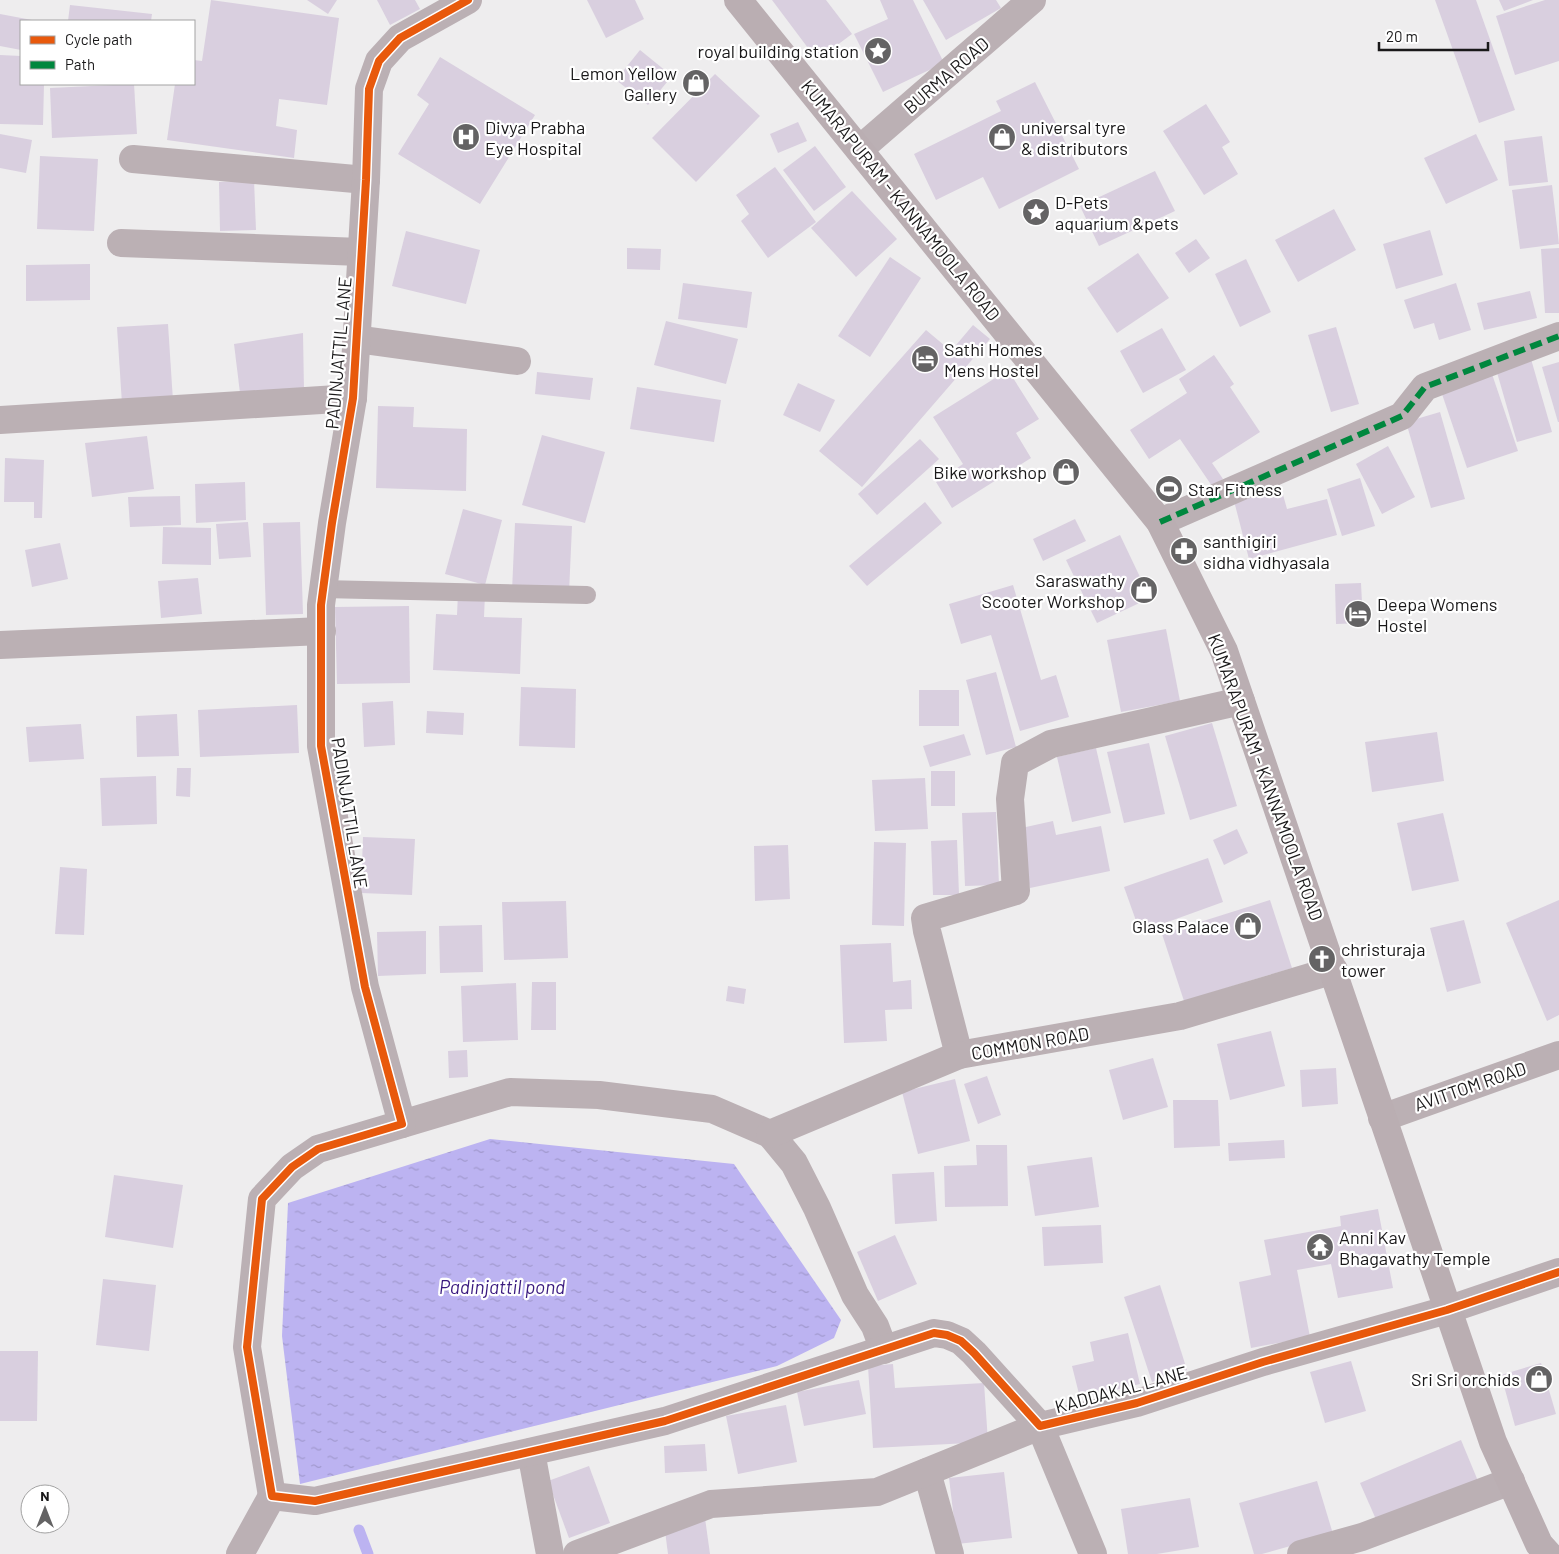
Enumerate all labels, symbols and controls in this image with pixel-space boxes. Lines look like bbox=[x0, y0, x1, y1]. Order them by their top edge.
legend bbox=[20, 20, 195, 85]
scale bar bbox=[1379, 20, 1488, 52]
text: 20 m bbox=[1386, 27, 1418, 45]
text: Cycle path bbox=[65, 30, 132, 48]
street label: BURMA ROAD bbox=[899, 32, 993, 118]
place icon: royal building station bbox=[863, 36, 893, 66]
place label: royal building station bbox=[698, 40, 859, 62]
text: Path bbox=[65, 55, 95, 73]
place label: Lemon Yellow Gallery bbox=[570, 62, 677, 105]
shop icon: Lemon Yellow Gallery bbox=[681, 68, 711, 98]
street label: KUMARAPURAM - KANNAMOOLA ROAD bbox=[797, 75, 1005, 325]
place label: Divya Prabha Eye Hospital bbox=[485, 116, 585, 159]
place label: universal tyre & distributors bbox=[1021, 116, 1128, 159]
hospital icon: Divya Prabha Eye Hospital bbox=[451, 122, 481, 152]
shop icon: universal tyre & distributors bbox=[987, 122, 1017, 152]
place label: D-Pets aquarium &pets bbox=[1055, 191, 1179, 234]
place icon: D-Pets aquarium &pets bbox=[1021, 197, 1051, 227]
street label: PADINJATTIL LANE bbox=[320, 276, 356, 430]
place label: Sathi Homes Mens Hostel bbox=[944, 338, 1042, 381]
hotel icon: Sathi Homes Mens Hostel bbox=[910, 344, 940, 374]
shop icon: Bike workshop bbox=[1051, 457, 1081, 487]
place label: Bike workshop bbox=[933, 461, 1047, 483]
sports icon: Star Fitness bbox=[1154, 474, 1184, 504]
place label: Star Fitness bbox=[1188, 478, 1282, 500]
place label: santhigiri sidha vidhyasala bbox=[1203, 530, 1330, 573]
pharmacy icon: santhigiri sidha vidhyasala bbox=[1169, 536, 1199, 566]
place label: Saraswathy Scooter Workshop bbox=[981, 569, 1125, 612]
shop icon: Saraswathy Scooter Workshop bbox=[1129, 575, 1159, 605]
place label: Deepa Womens Hostel bbox=[1377, 593, 1498, 636]
hotel icon: Deepa Womens Hostel bbox=[1343, 599, 1373, 629]
street label: KUMARAPURAM - KANNAMOOLA ROAD bbox=[1204, 631, 1328, 923]
street label: PADINJATTIL LANE bbox=[327, 736, 373, 890]
shop icon: Glass Palace bbox=[1233, 911, 1263, 941]
place label: Glass Palace bbox=[1132, 915, 1229, 937]
place label: christuraja tower bbox=[1341, 938, 1425, 981]
church icon: christuraja tower bbox=[1307, 944, 1337, 974]
street label: COMMON ROAD bbox=[969, 1022, 1091, 1064]
street label: AVITTOM ROAD bbox=[1411, 1057, 1529, 1115]
place label: Anni Kav Bhagavathy Temple bbox=[1339, 1226, 1491, 1269]
temple icon: Anni Kav Bhagavathy Temple bbox=[1305, 1232, 1335, 1262]
water label: Padinjattil pond bbox=[439, 1275, 565, 1298]
street label: KADDAKAL LANE bbox=[1052, 1361, 1190, 1417]
shop icon: Sri Sri orchids bbox=[1524, 1364, 1554, 1394]
place label: Sri Sri orchids bbox=[1411, 1368, 1520, 1390]
north arrow bbox=[20, 1484, 70, 1534]
text: N bbox=[40, 1487, 50, 1504]

